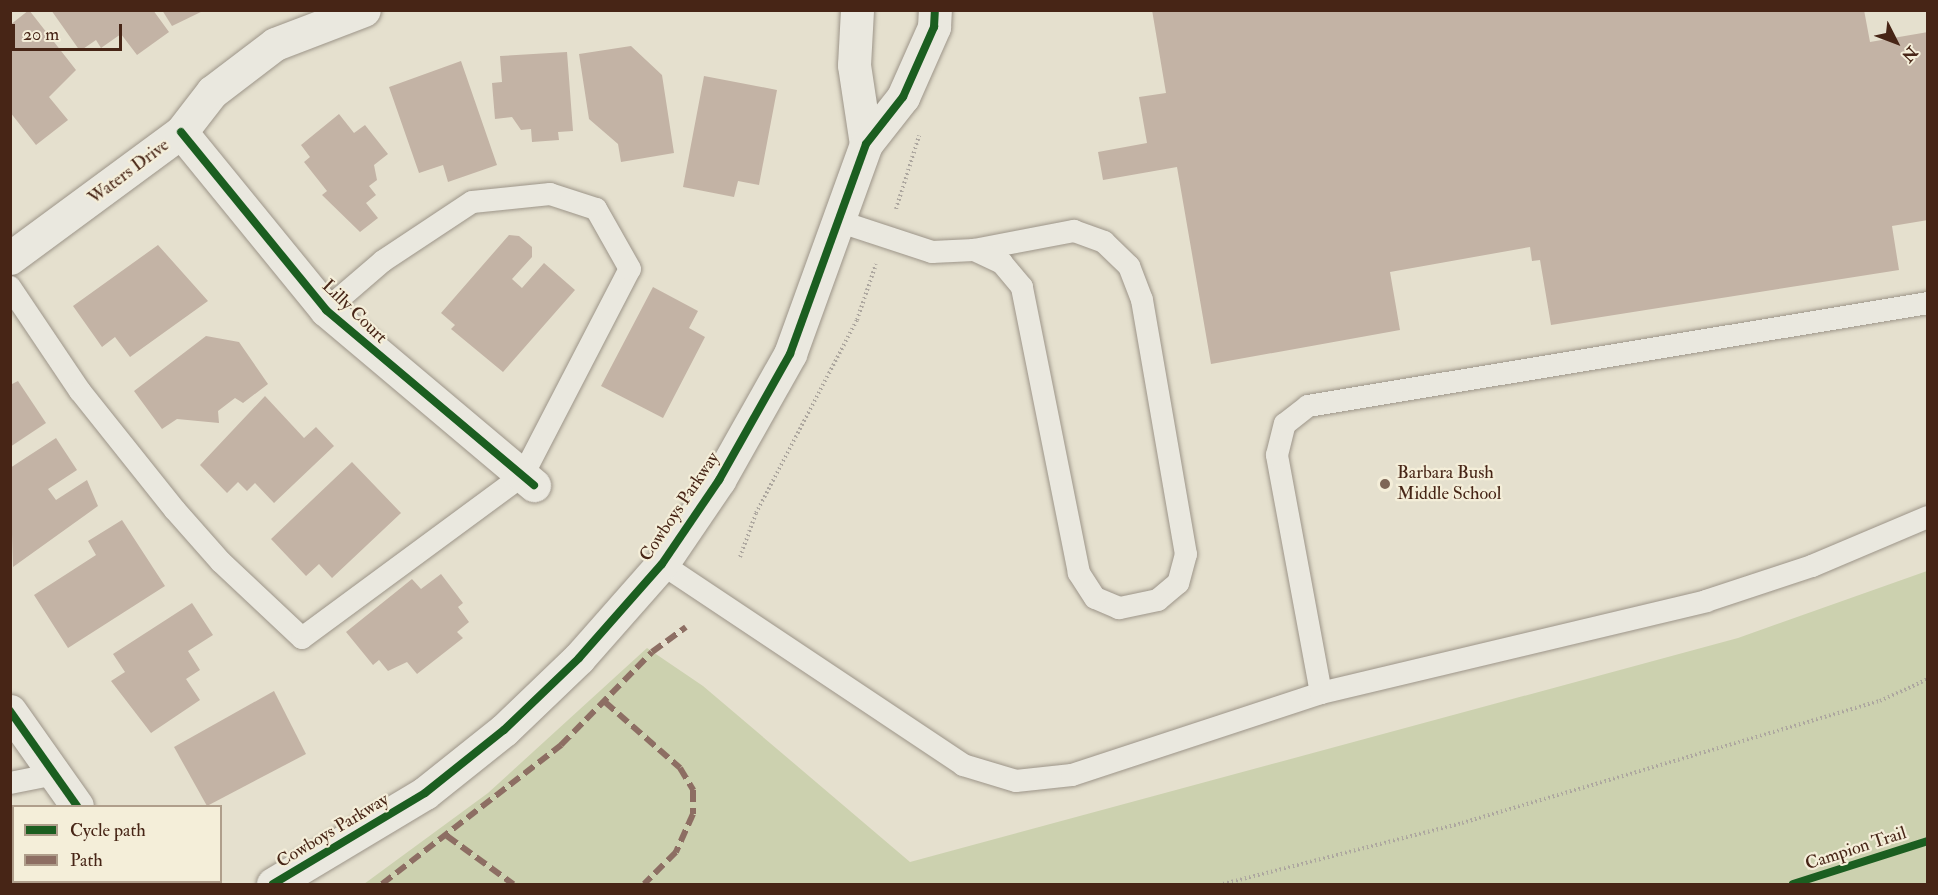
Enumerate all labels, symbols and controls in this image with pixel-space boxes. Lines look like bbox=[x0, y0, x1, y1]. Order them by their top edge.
scale bar bbox=[15, 12, 124, 50]
north arrow bbox=[1866, 12, 1926, 72]
text: 20 m bbox=[23, 23, 59, 46]
text: N bbox=[1897, 42, 1922, 66]
street label: Waters Drive bbox=[84, 135, 174, 209]
street label: Lilly Court bbox=[317, 276, 391, 348]
street label: Cowboys Parkway bbox=[636, 448, 724, 566]
place label: Barbara Bush Middle School bbox=[1397, 463, 1501, 506]
marker: Barbara Bush Middle School bbox=[1378, 477, 1392, 491]
street label: Cowboys Parkway bbox=[273, 789, 393, 873]
legend bbox=[12, 805, 222, 883]
text: Cycle path bbox=[70, 819, 146, 842]
street label: Campion Trail bbox=[1803, 823, 1909, 875]
text: Path bbox=[70, 849, 103, 872]

